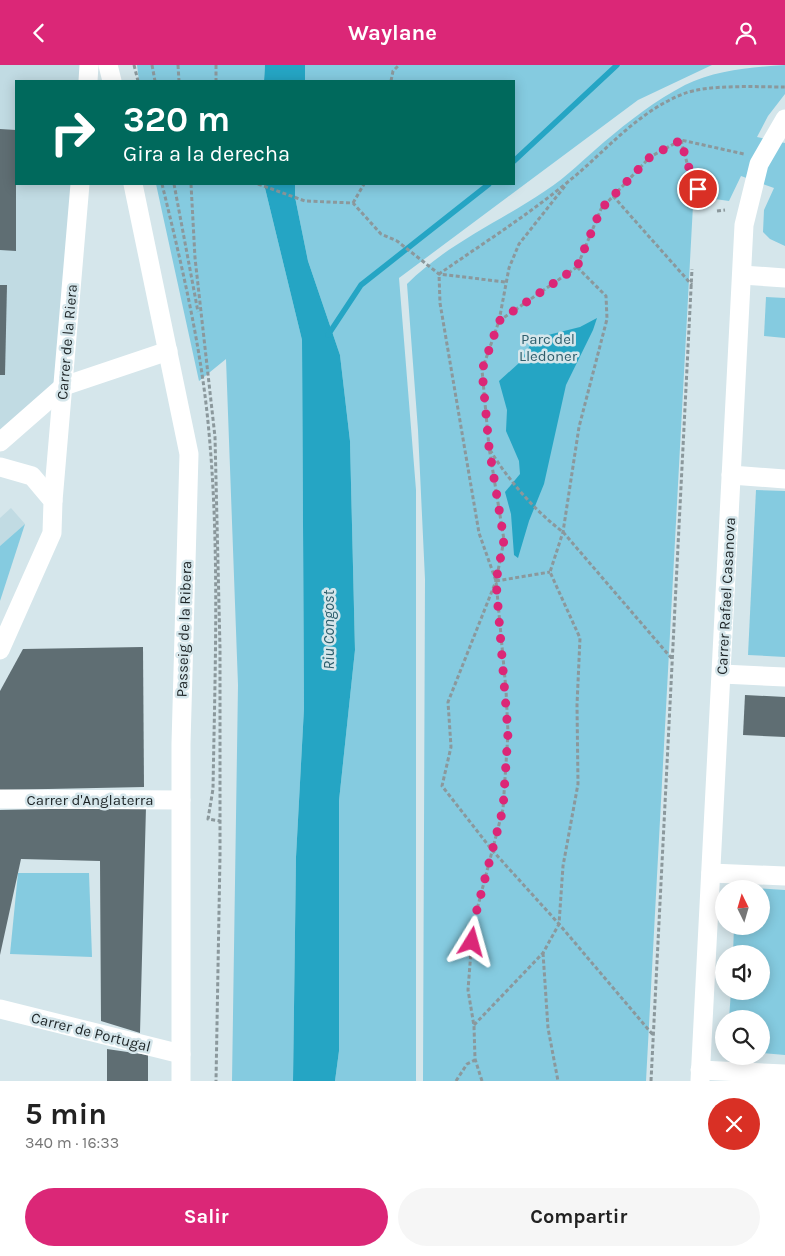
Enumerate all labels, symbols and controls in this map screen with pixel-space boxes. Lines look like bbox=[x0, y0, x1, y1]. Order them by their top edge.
icon: back bbox=[25, 19, 53, 47]
icon: person bbox=[732, 19, 760, 47]
text: Waylane bbox=[348, 20, 437, 46]
text: 320 m bbox=[123, 99, 230, 140]
icon: right bbox=[40, 100, 105, 165]
text: Gira a la derecha bbox=[123, 141, 290, 167]
pin bbox=[677, 168, 719, 210]
icon: arrive bbox=[684, 175, 712, 203]
street label: Carrer de la Riera bbox=[53, 283, 81, 401]
park label: Parc del Lledoner bbox=[519, 330, 578, 365]
street label: Carrer Rafael Casanova bbox=[713, 517, 739, 675]
street label: Passeig de la Ribera bbox=[173, 560, 195, 698]
water label: Riu Congost bbox=[319, 590, 338, 670]
street label: Carrer d'Anglaterra bbox=[27, 791, 153, 809]
north arrow bbox=[715, 880, 770, 935]
map controls bbox=[715, 880, 770, 1065]
position arrow bbox=[445, 915, 497, 967]
button: sound bbox=[715, 945, 770, 1000]
street label: Carrer de Portugal bbox=[29, 1008, 153, 1056]
button: search bbox=[715, 1010, 770, 1065]
text: 5 min bbox=[25, 1096, 107, 1132]
button: close bbox=[708, 1098, 760, 1150]
text: 340 m · 16:33 bbox=[25, 1133, 119, 1152]
button: Salir bbox=[25, 1188, 388, 1246]
button: Compartir bbox=[398, 1188, 760, 1246]

